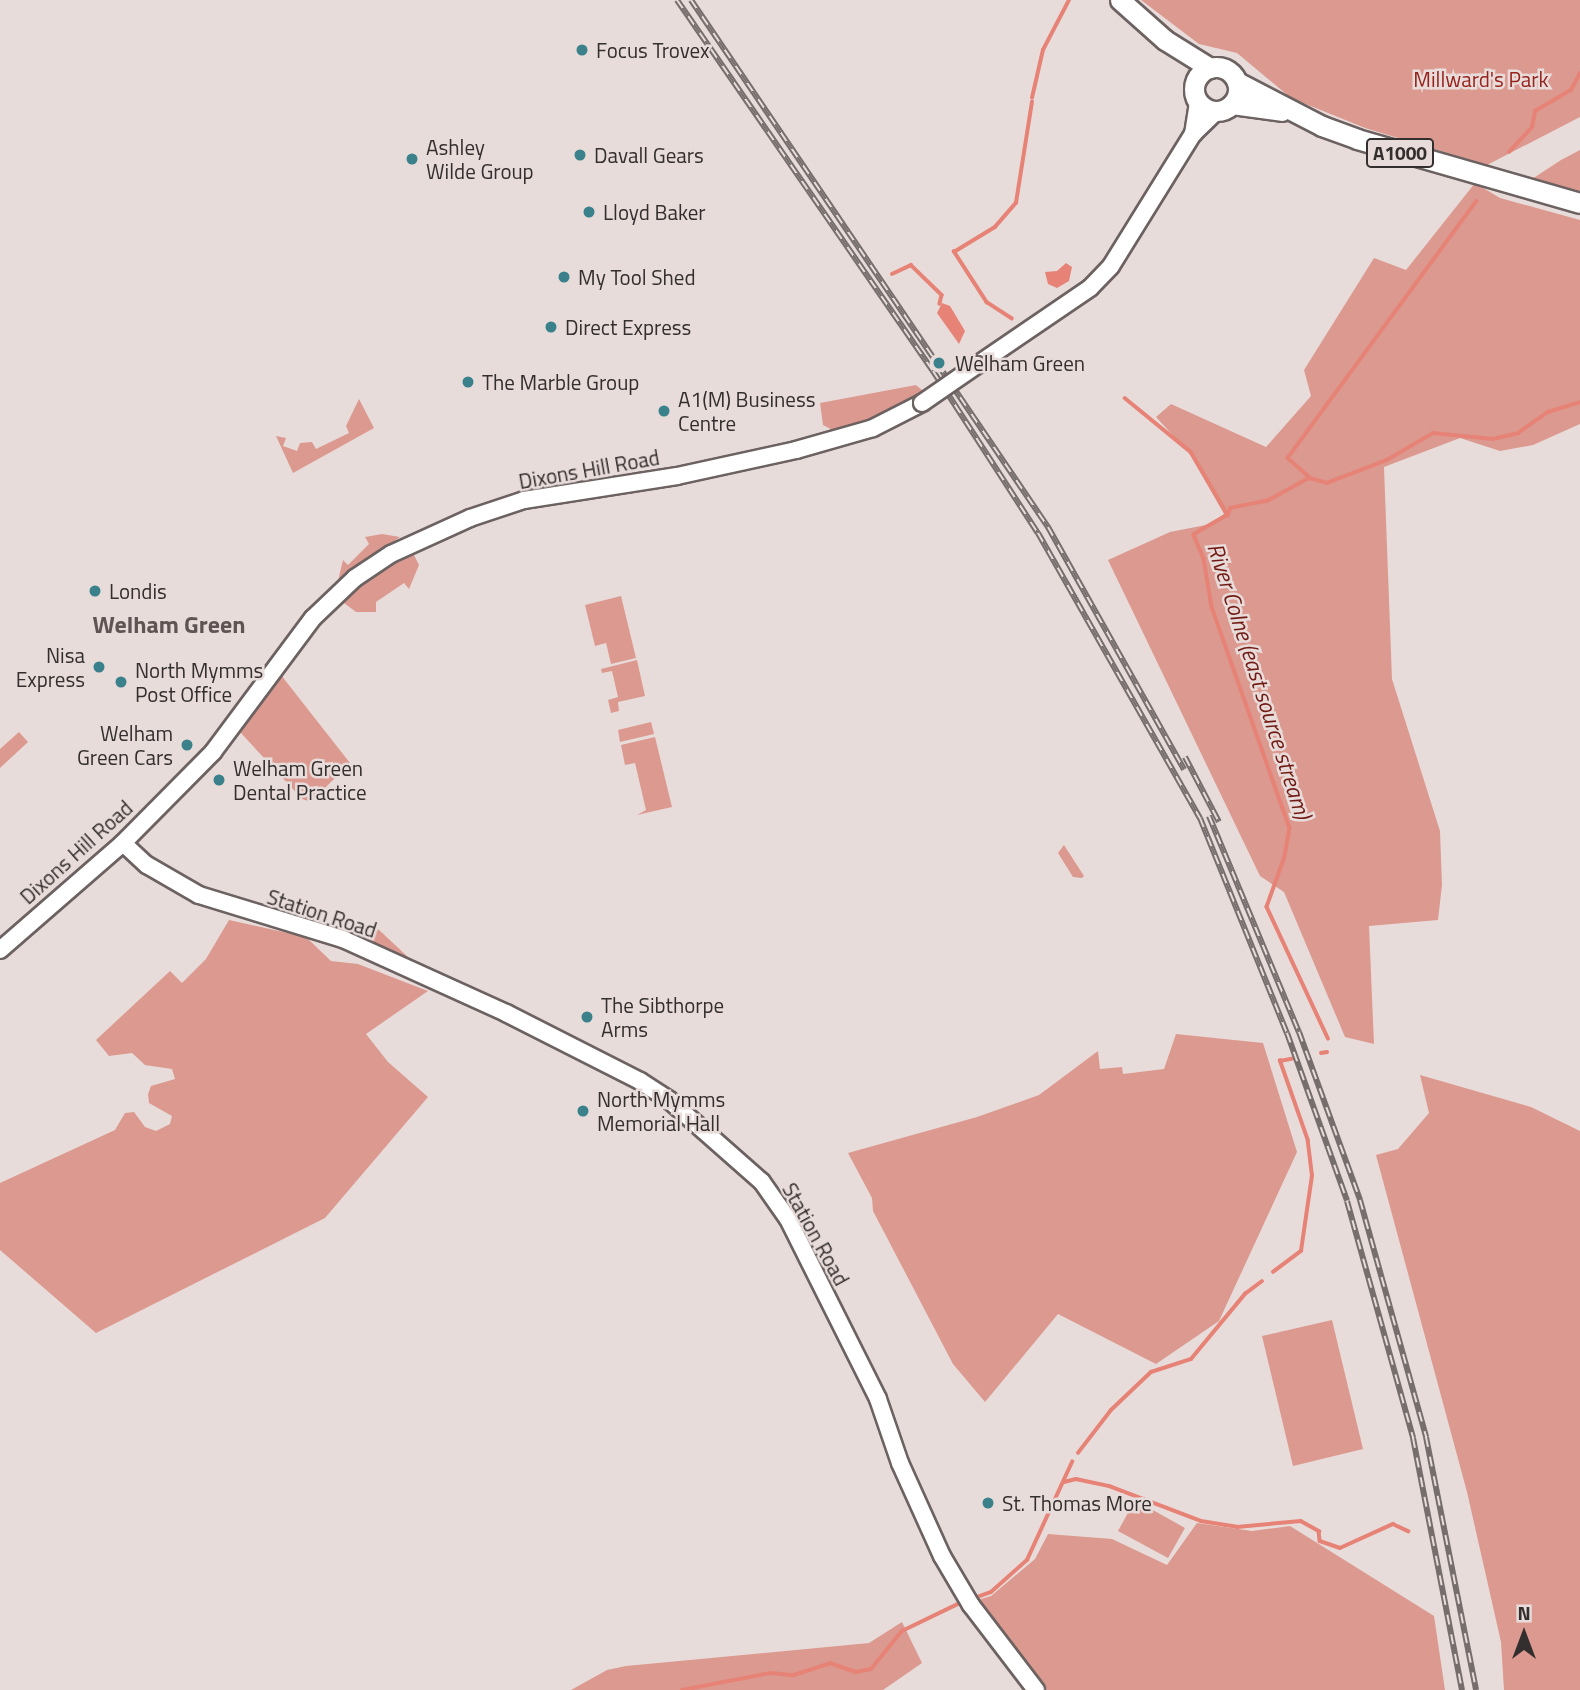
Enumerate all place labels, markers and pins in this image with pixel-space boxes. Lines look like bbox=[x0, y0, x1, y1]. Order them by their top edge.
place label: Focus Trovex bbox=[596, 37, 710, 63]
marker: Focus Trovex bbox=[574, 42, 590, 58]
place label: Ashley Wilde Group bbox=[426, 134, 534, 184]
place label: Davall Gears bbox=[594, 142, 704, 168]
marker: Davall Gears bbox=[572, 147, 588, 163]
marker: Ashley Wilde Group bbox=[404, 151, 420, 167]
place label: Lloyd Baker bbox=[603, 199, 706, 225]
marker: Lloyd Baker bbox=[581, 204, 597, 220]
place label: My Tool Shed bbox=[578, 264, 696, 290]
marker: My Tool Shed bbox=[556, 269, 572, 285]
place label: Direct Express bbox=[565, 314, 691, 340]
marker: Direct Express bbox=[543, 319, 559, 335]
place label: Welham Green bbox=[955, 350, 1085, 376]
marker: Welham Green bbox=[929, 353, 949, 373]
place label: The Marble Group bbox=[482, 369, 639, 395]
marker: The Marble Group bbox=[460, 374, 476, 390]
place label: A1(M) Business Centre bbox=[678, 386, 815, 436]
marker: A1(M) Business Centre bbox=[656, 403, 672, 419]
place label: Londis bbox=[109, 578, 167, 604]
marker: Londis bbox=[87, 583, 103, 599]
place label: Nisa Express bbox=[16, 642, 85, 692]
place label: North Mymms Post Office bbox=[135, 657, 263, 707]
marker: Nisa Express bbox=[91, 659, 107, 675]
marker: North Mymms Post Office bbox=[113, 674, 129, 690]
place label: Welham Green Cars bbox=[77, 720, 173, 770]
marker: Welham Green Cars bbox=[179, 737, 195, 753]
place label: Welham Green Dental Practice bbox=[233, 755, 367, 805]
marker: Welham Green Dental Practice bbox=[211, 772, 227, 788]
place label: The Sibthorpe Arms bbox=[601, 992, 724, 1042]
marker: The Sibthorpe Arms bbox=[579, 1009, 595, 1025]
place label: North Mymms Memorial Hall bbox=[597, 1086, 725, 1136]
marker: North Mymms Memorial Hall bbox=[575, 1103, 591, 1119]
place label: St. Thomas More bbox=[1002, 1490, 1152, 1516]
marker: St. Thomas More bbox=[980, 1495, 996, 1511]

